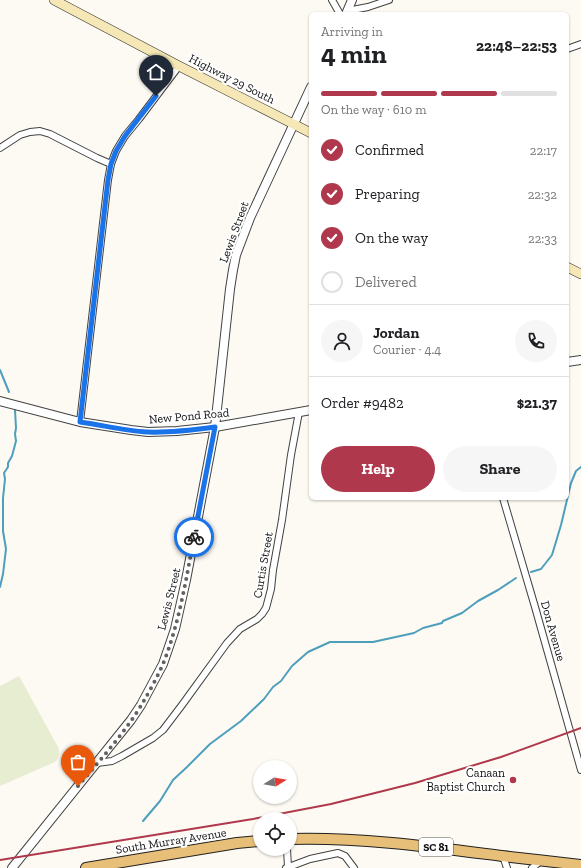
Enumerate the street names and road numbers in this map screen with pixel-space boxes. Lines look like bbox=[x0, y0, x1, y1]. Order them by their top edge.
street label: Highway 29 South bbox=[187, 51, 278, 107]
street label: Lewis Street bbox=[216, 199, 252, 265]
street label: New Pond Road bbox=[148, 405, 230, 426]
street label: Curtis Street bbox=[250, 530, 276, 599]
street label: Lewis Street bbox=[154, 566, 184, 632]
street label: Don Avenue bbox=[538, 599, 568, 663]
street label: South Murray Avenue bbox=[115, 825, 228, 857]
road number: SC 81 bbox=[419, 838, 453, 856]

